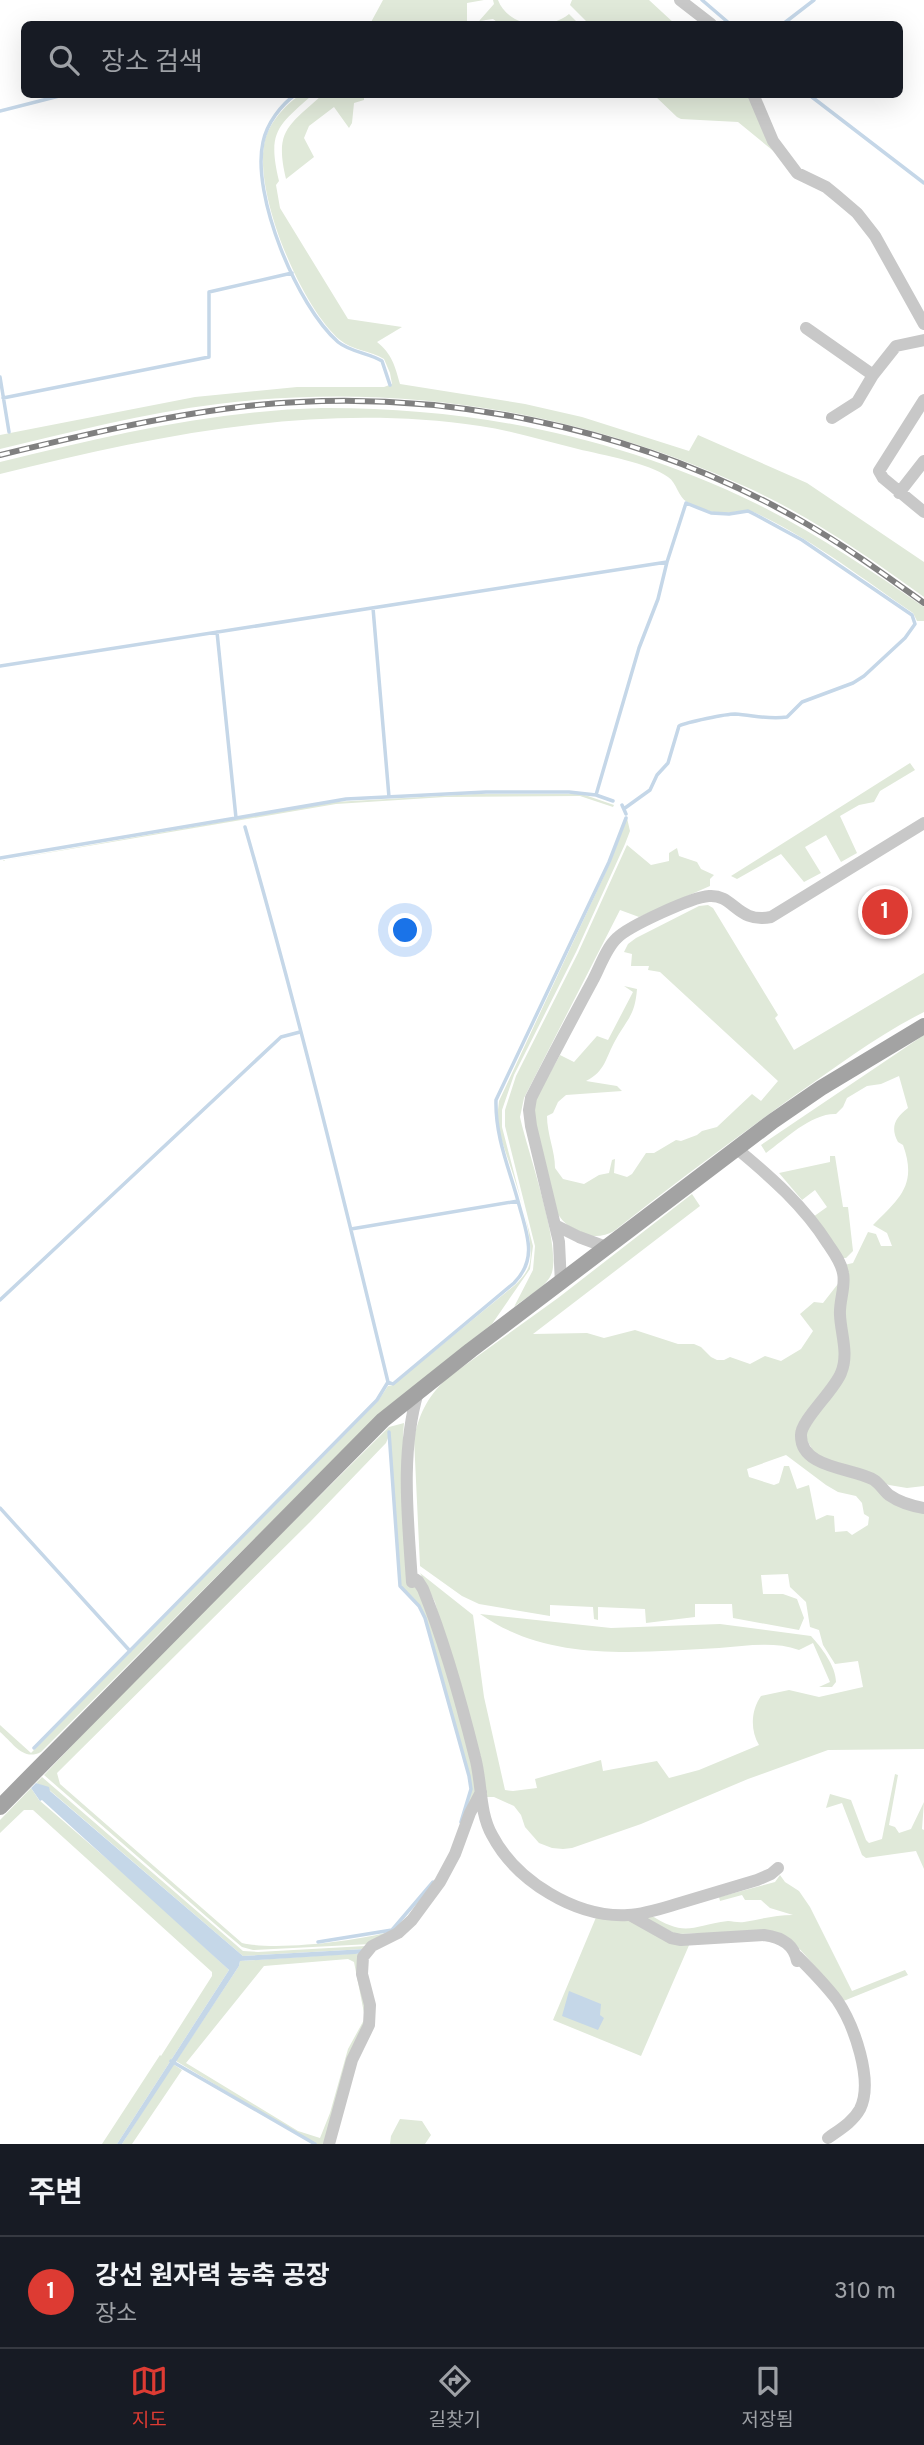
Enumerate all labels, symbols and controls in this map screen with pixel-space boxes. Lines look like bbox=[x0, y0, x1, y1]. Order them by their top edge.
search box bbox=[21, 21, 903, 98]
icon: search bbox=[45, 41, 83, 79]
text: 장소 검색 bbox=[101, 47, 203, 80]
pin: 1 bbox=[862, 886, 908, 938]
your location bbox=[388, 913, 422, 947]
text: 주변 bbox=[28, 2176, 83, 2213]
text: 강선 원자력 농축 공장 bbox=[95, 2261, 330, 2294]
text: 1 bbox=[46, 2278, 56, 2307]
text: 310 m bbox=[834, 2278, 896, 2307]
text: 장소 bbox=[95, 2301, 137, 2330]
tab: 지도 bbox=[130, 2362, 168, 2433]
tab: 길찾기 bbox=[429, 2362, 481, 2433]
tab: 저장됨 bbox=[741, 2362, 794, 2433]

